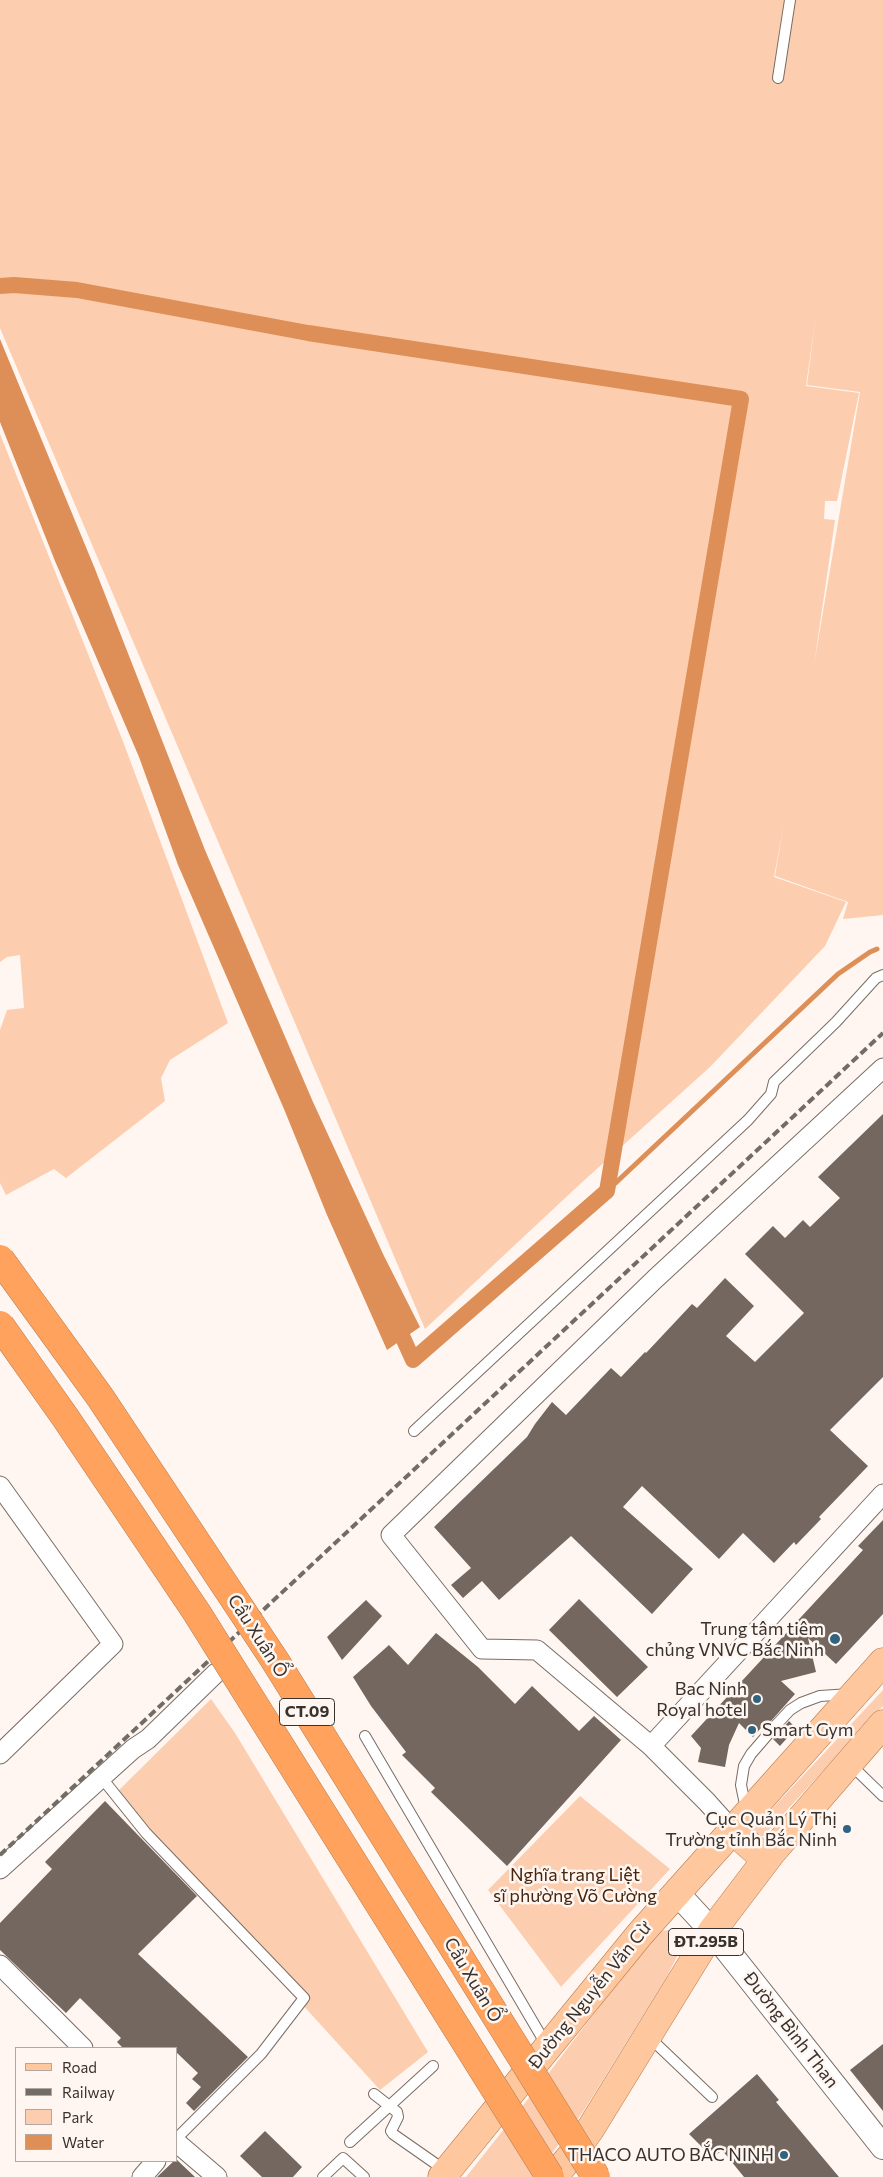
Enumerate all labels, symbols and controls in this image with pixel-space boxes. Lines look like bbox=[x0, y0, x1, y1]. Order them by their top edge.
street label: Cầu Xuân Ổ bbox=[223, 1590, 293, 1682]
place label: Trung tâm tiêm chủng VNVC Bắc Ninh bbox=[645, 1618, 824, 1660]
marker: Trung tâm tiêm chủng VNVC Bắc Ninh bbox=[828, 1632, 842, 1646]
place label: Bac Ninh Royal hotel bbox=[656, 1678, 747, 1720]
marker: Bac Ninh Royal hotel bbox=[751, 1693, 763, 1705]
road number: CT.09 bbox=[280, 1698, 334, 1725]
place label: Smart Gym bbox=[762, 1719, 853, 1741]
marker: Smart Gym bbox=[746, 1724, 758, 1736]
place label: Cục Quản Lý Thị Trường tỉnh Bắc Ninh bbox=[665, 1808, 837, 1850]
marker: Cục Quản Lý Thị Trường tỉnh Bắc Ninh bbox=[841, 1823, 853, 1835]
park label: Nghĩa trang Liệt sĩ phường Võ Cường bbox=[493, 1864, 657, 1906]
street label: Đường Nguyễn Văn Cừ bbox=[524, 1917, 656, 2073]
road number: ĐT.295B bbox=[668, 1928, 744, 1955]
street label: Cầu Xuân Ổ bbox=[439, 1934, 507, 2026]
street label: Đường Bình Than bbox=[739, 1968, 843, 2092]
legend bbox=[15, 2047, 178, 2162]
text: Road bbox=[62, 2058, 97, 2076]
text: Railway bbox=[62, 2083, 115, 2101]
text: Park bbox=[62, 2108, 93, 2126]
text: Water bbox=[62, 2133, 104, 2151]
place label: THACO AUTO BẮC NINH bbox=[568, 2144, 774, 2166]
marker: THACO AUTO BẮC NINH bbox=[778, 2149, 790, 2161]

